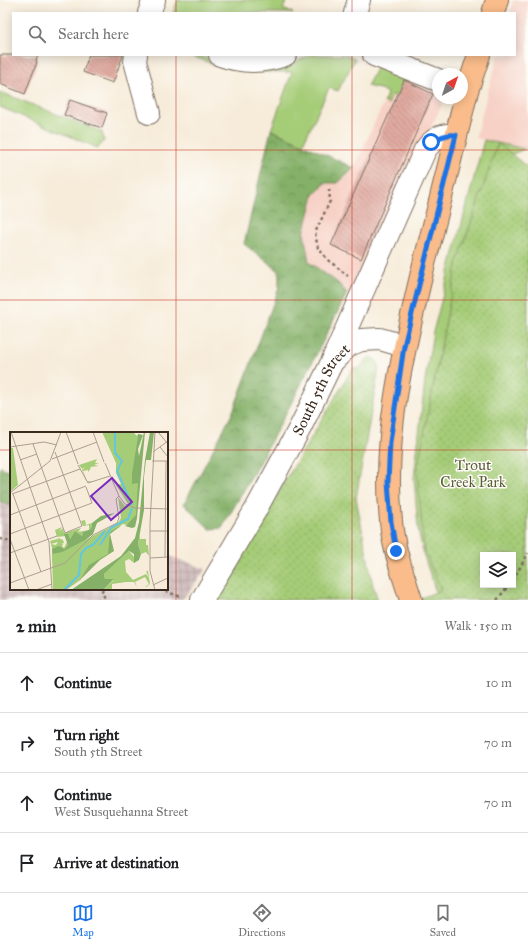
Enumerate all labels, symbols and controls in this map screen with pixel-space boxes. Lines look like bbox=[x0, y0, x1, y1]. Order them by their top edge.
search box bbox=[12, 12, 516, 56]
icon: search bbox=[26, 23, 48, 45]
text: Search here bbox=[58, 25, 129, 43]
north arrow bbox=[432, 68, 468, 104]
route start bbox=[422, 133, 440, 151]
street label: South 5th Street bbox=[289, 340, 354, 439]
inset map bbox=[10, 432, 168, 590]
park label: Trout Creek Park bbox=[440, 456, 506, 491]
route end bbox=[387, 542, 405, 560]
map controls bbox=[480, 552, 516, 588]
button: layers bbox=[480, 552, 516, 588]
text: 2 min bbox=[16, 616, 56, 637]
text: Walk · 150 m bbox=[444, 618, 512, 634]
icon: ahead bbox=[16, 672, 38, 694]
text: Continue bbox=[54, 674, 112, 692]
text: 10 m bbox=[486, 675, 512, 691]
text: Turn right bbox=[54, 726, 119, 744]
icon: right bbox=[16, 732, 38, 754]
text: 70 m bbox=[484, 735, 512, 751]
text: South 5th Street bbox=[54, 744, 143, 760]
text: Continue bbox=[54, 786, 112, 804]
icon: ahead bbox=[16, 792, 38, 814]
text: 70 m bbox=[484, 795, 512, 811]
text: West Susquehanna Street bbox=[54, 804, 188, 820]
icon: arrive bbox=[16, 852, 38, 874]
text: Arrive at destination bbox=[54, 854, 179, 872]
tab: Map bbox=[72, 902, 94, 939]
tab: Directions bbox=[238, 902, 286, 939]
tab: Saved bbox=[430, 902, 456, 939]

